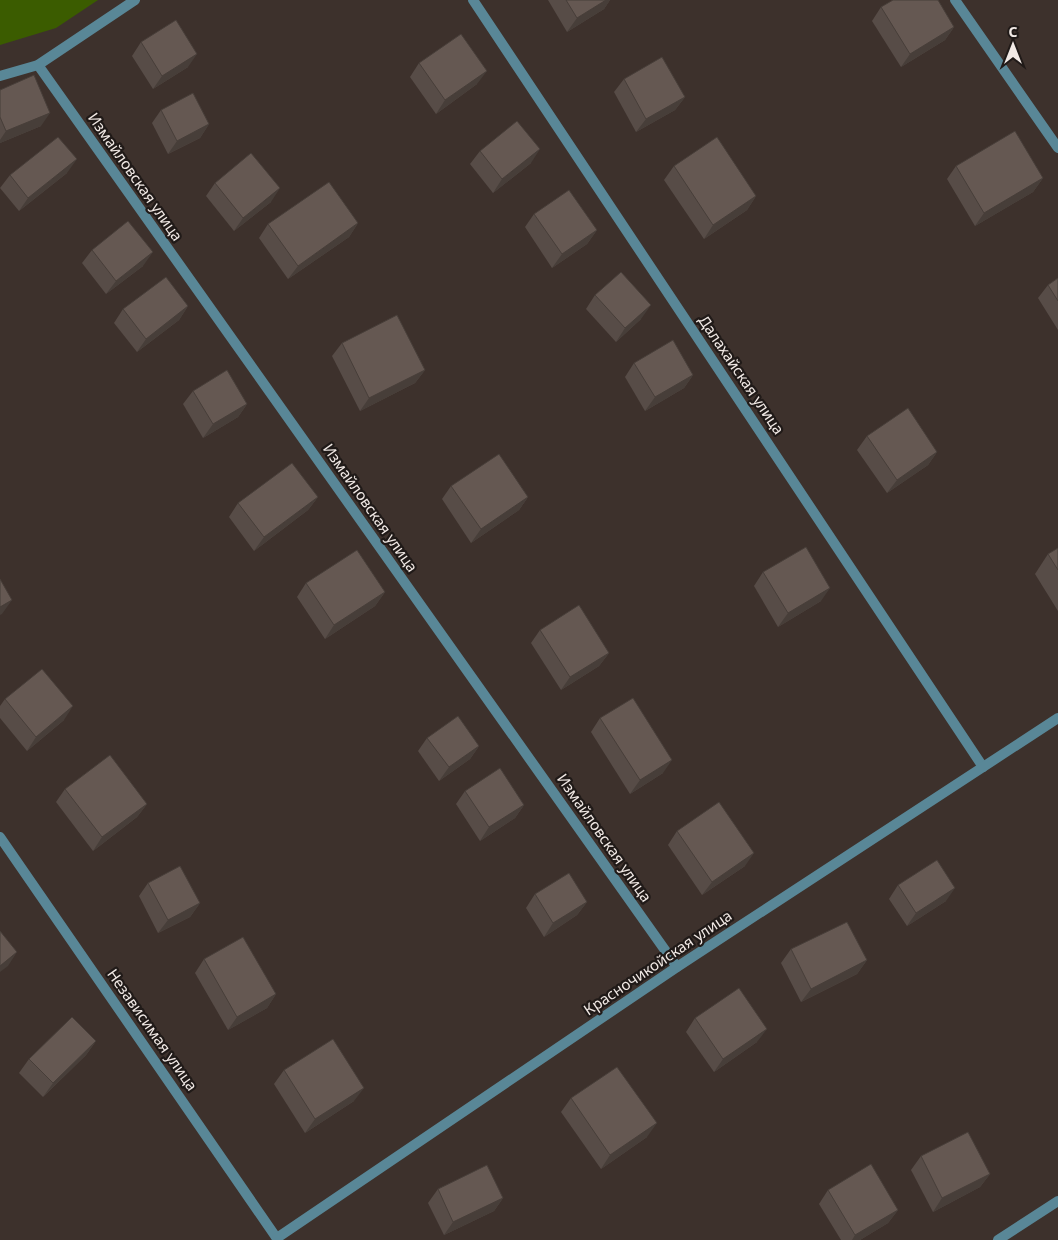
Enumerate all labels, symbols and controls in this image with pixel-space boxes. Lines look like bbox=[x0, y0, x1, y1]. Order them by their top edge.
north arrow bbox=[988, 20, 1038, 70]
text: С bbox=[1008, 22, 1018, 41]
street label: Измайловская улица bbox=[84, 108, 188, 245]
street label: Далахайская улица bbox=[695, 311, 789, 438]
street label: Измайловская улица bbox=[319, 439, 423, 576]
street label: Измайловская улица bbox=[553, 769, 657, 906]
street label: Красночикойская улица bbox=[579, 905, 735, 1019]
street label: Независимая улица bbox=[103, 965, 202, 1094]

